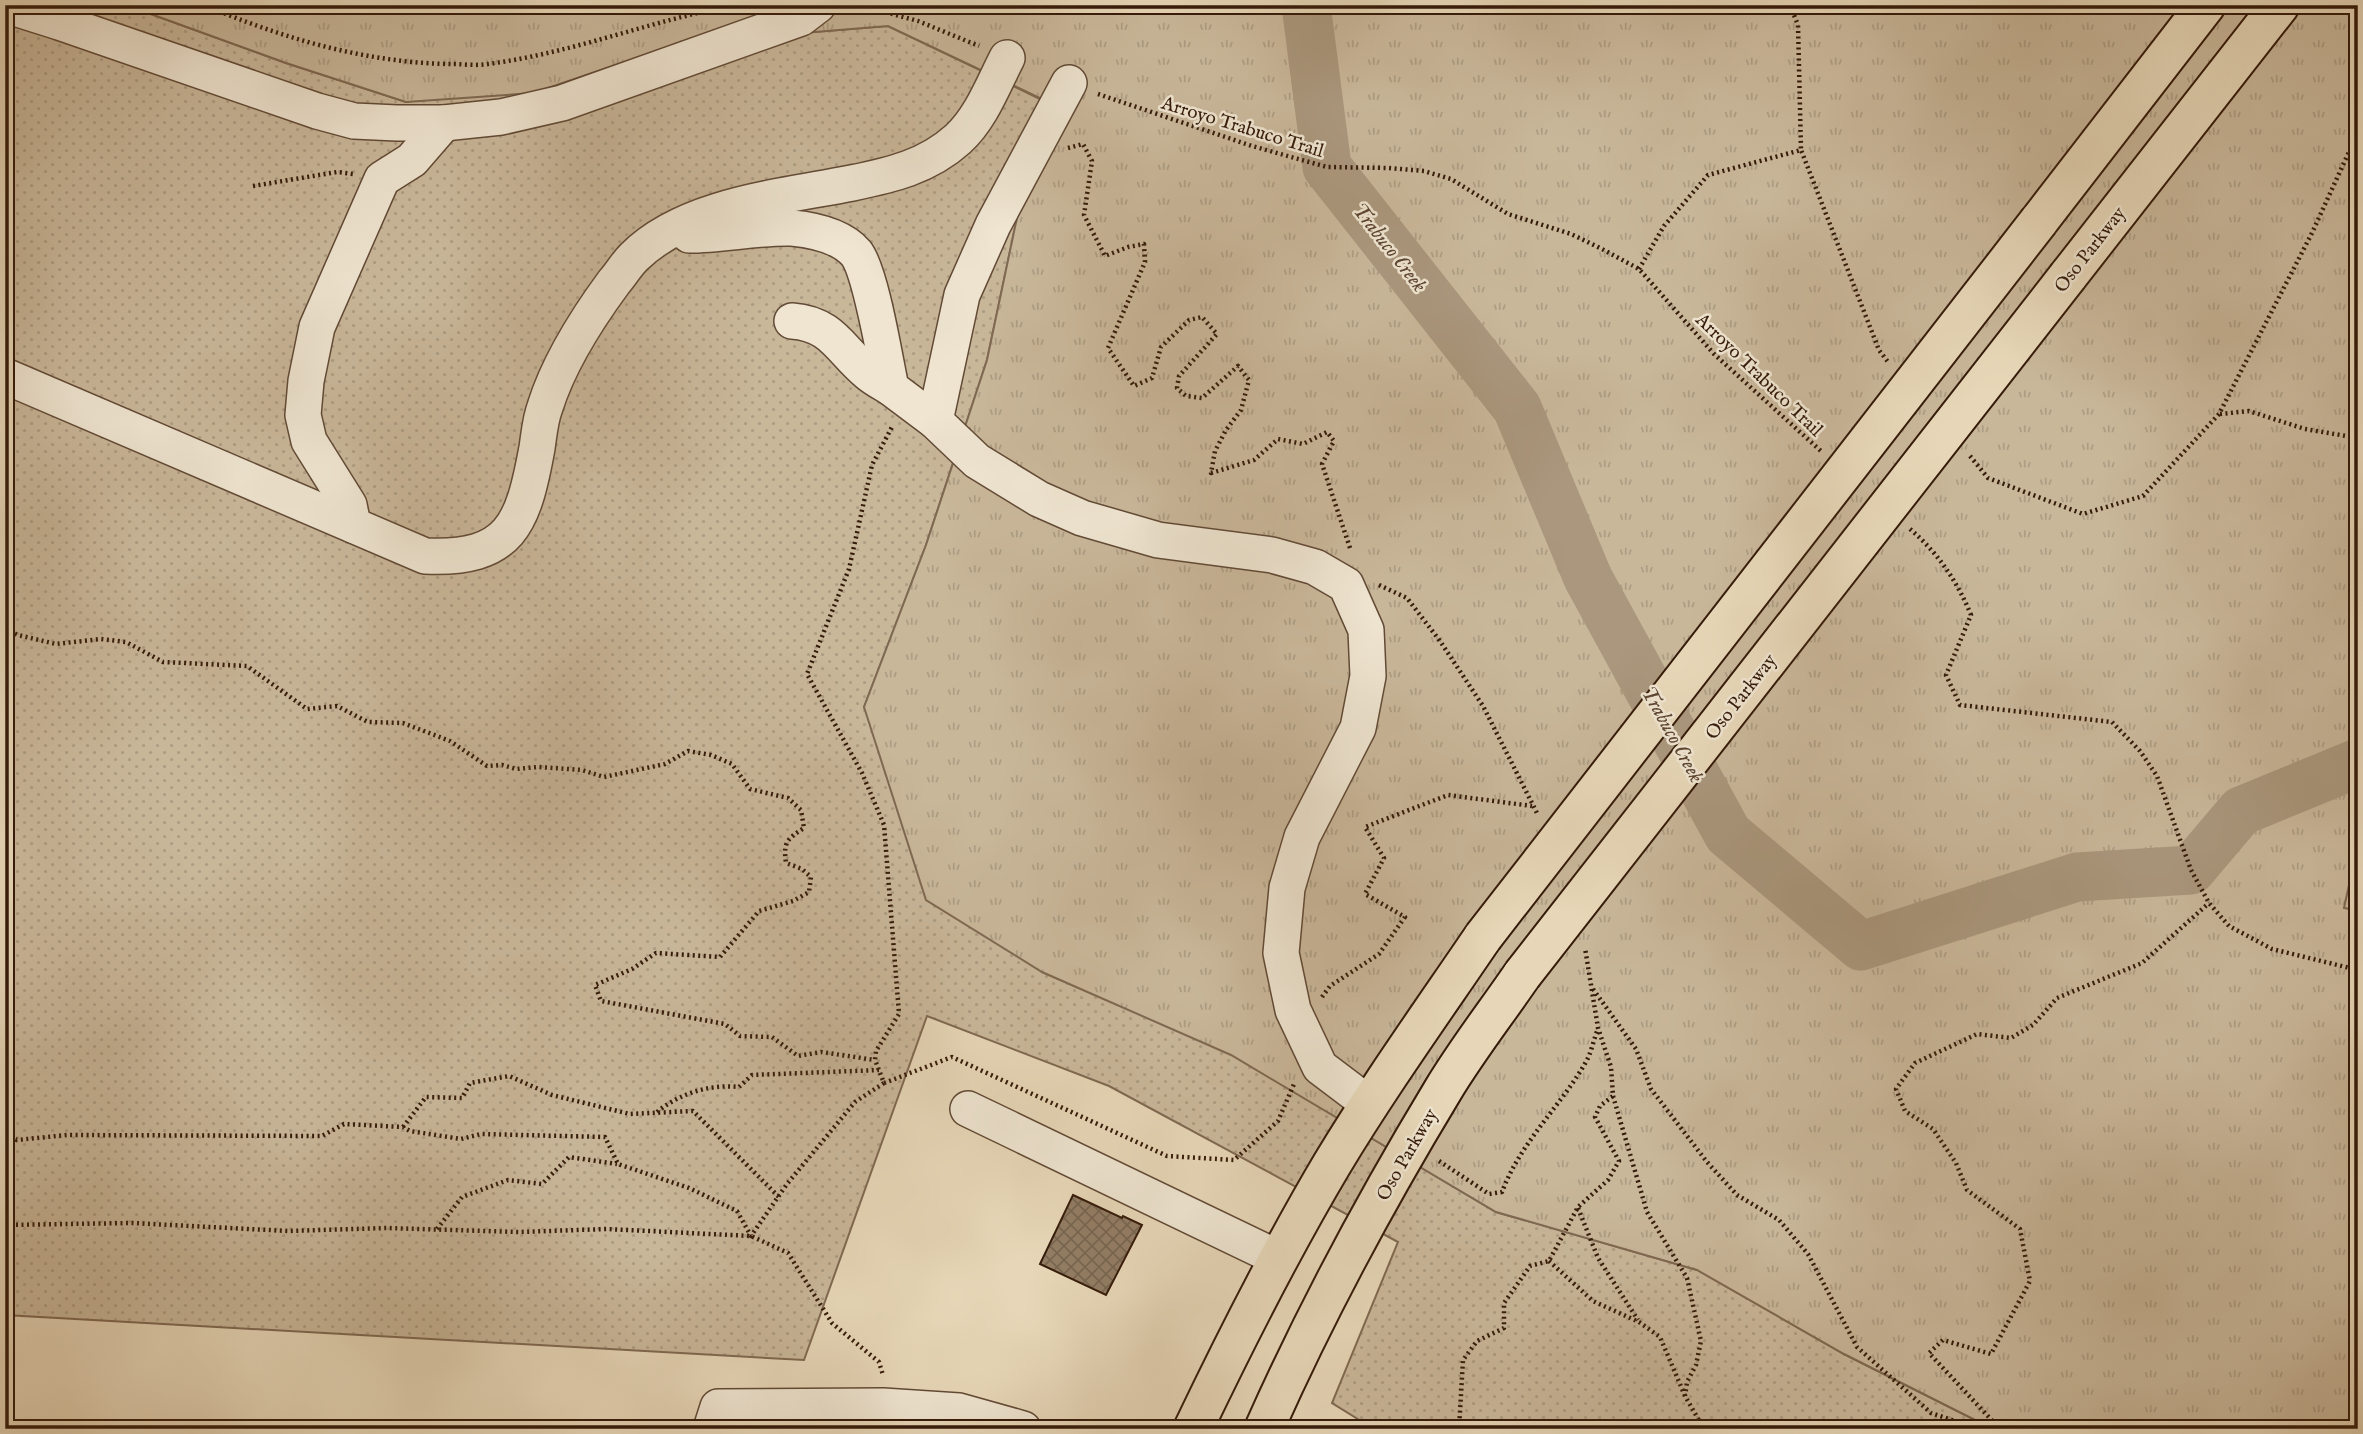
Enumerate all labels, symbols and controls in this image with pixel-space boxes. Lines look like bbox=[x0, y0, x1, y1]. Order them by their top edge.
street label: Arroyo Trabuco Trail bbox=[1158, 92, 1327, 164]
water label: Trabuco Creek bbox=[1345, 198, 1433, 299]
street label: Oso Parkway bbox=[2050, 202, 2132, 298]
street label: Arroyo Trabuco Trail bbox=[1689, 308, 1828, 443]
street label: Oso Parkway bbox=[1701, 649, 1783, 745]
water label: Trabuco Creek bbox=[1634, 682, 1710, 788]
street label: Oso Parkway bbox=[1372, 1104, 1444, 1205]

